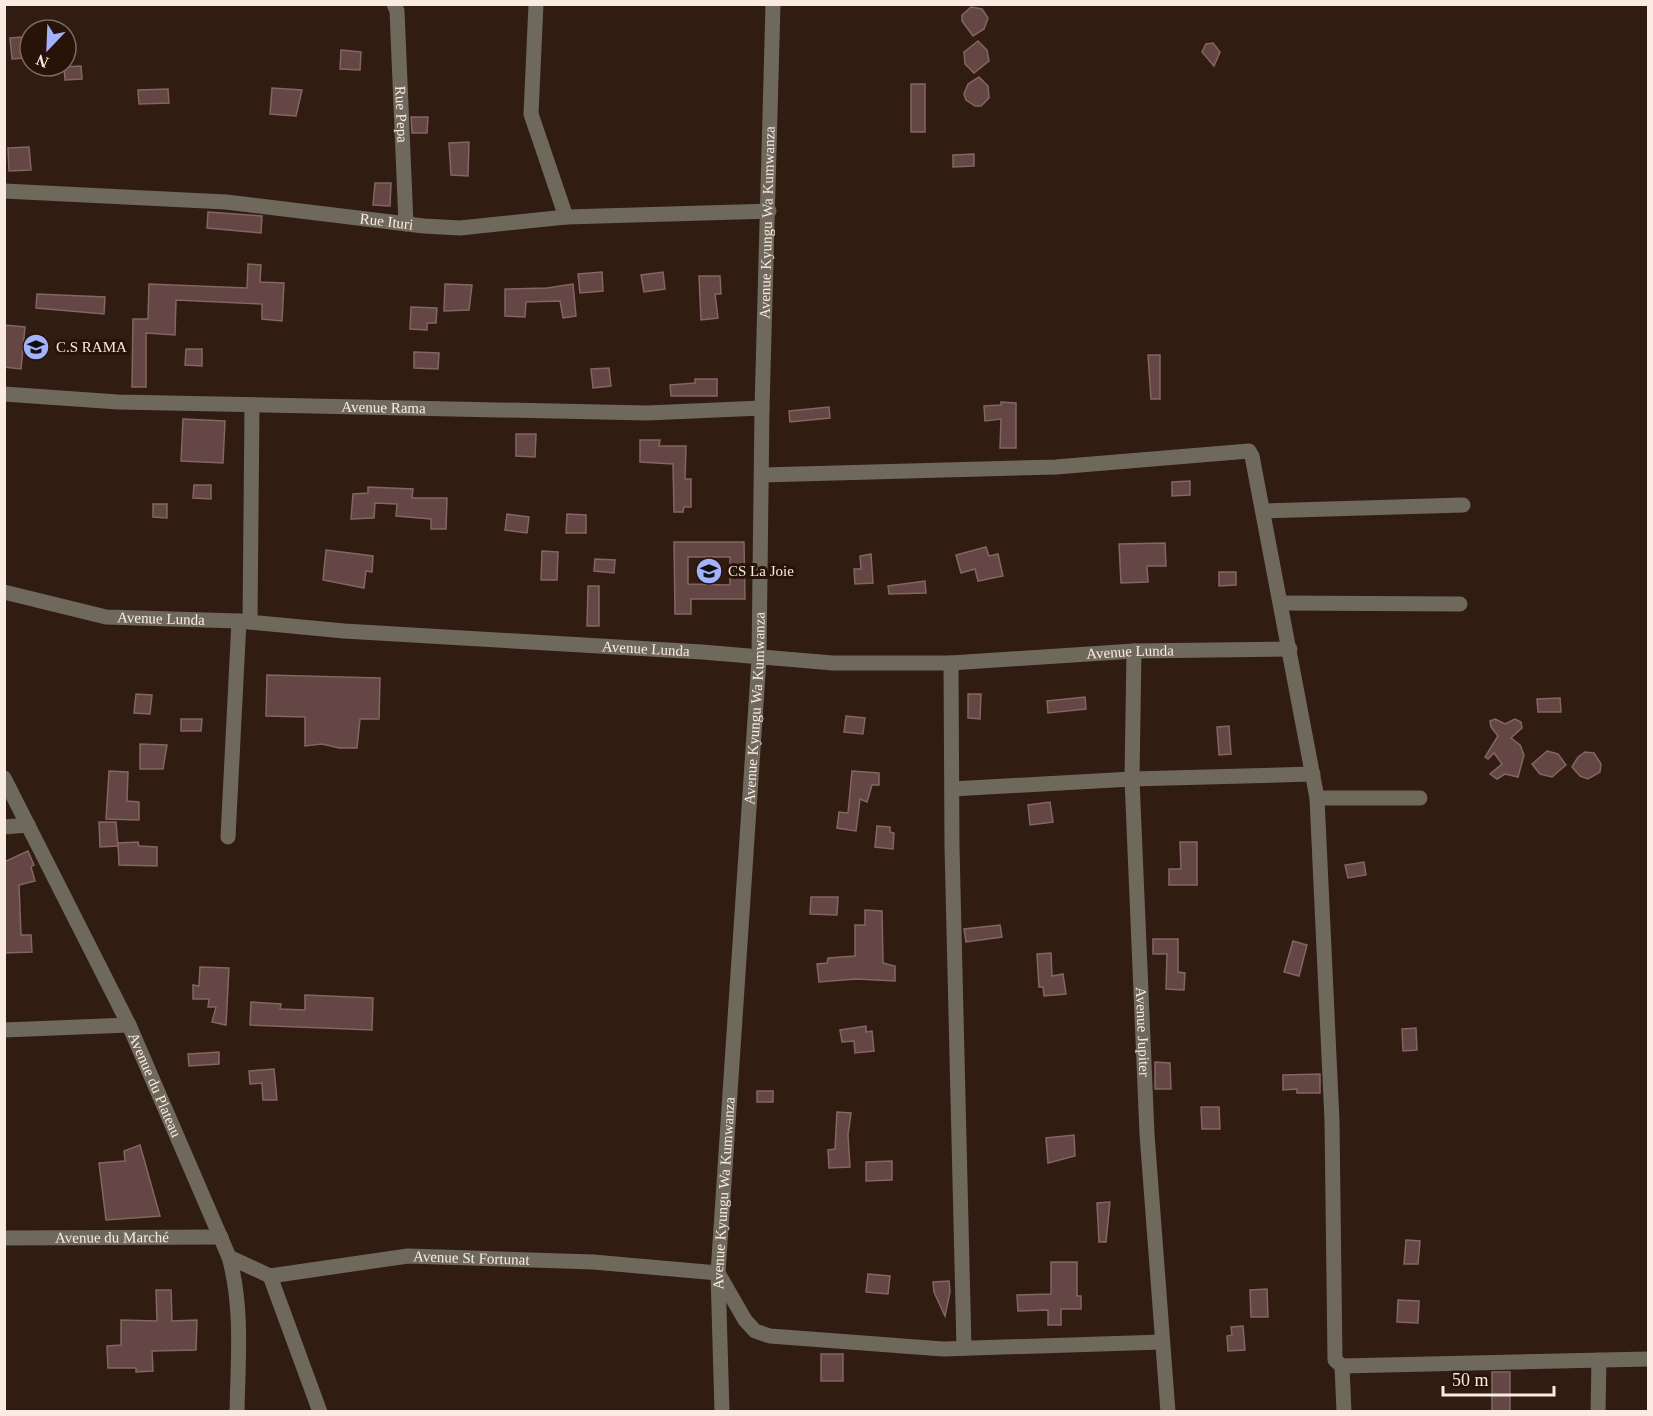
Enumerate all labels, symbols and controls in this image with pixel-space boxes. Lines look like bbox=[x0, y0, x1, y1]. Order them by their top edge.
north arrow bbox=[18, 18, 78, 78]
text: N bbox=[33, 51, 51, 71]
street label: Rue Pepa bbox=[392, 85, 411, 143]
street label: Avenue Kyungu Wa Kumwanza bbox=[756, 126, 778, 319]
street label: Rue Ituri bbox=[359, 210, 414, 233]
school or university icon: C.S RAMA bbox=[21, 332, 51, 362]
place label: C.S RAMA bbox=[56, 339, 127, 355]
street label: Avenue Rama bbox=[341, 399, 426, 416]
school or university icon: CS La Joie bbox=[694, 556, 724, 586]
place label: CS La Joie bbox=[728, 563, 794, 579]
street label: Avenue Lunda bbox=[117, 609, 205, 628]
street label: Avenue Kyungu Wa Kumwanza bbox=[741, 612, 768, 805]
street label: Avenue Lunda bbox=[602, 638, 690, 659]
street label: Avenue Lunda bbox=[1086, 642, 1174, 662]
street label: Avenue Jupiter bbox=[1133, 986, 1153, 1077]
street label: Avenue du Plateau bbox=[125, 1030, 185, 1140]
street label: Avenue Kyungu Wa Kumwanza bbox=[710, 1096, 738, 1290]
street label: Avenue du Marché bbox=[55, 1229, 169, 1246]
street label: Avenue St Fortunat bbox=[413, 1248, 531, 1268]
scale bar bbox=[1443, 1359, 1554, 1397]
text: 50 m bbox=[1452, 1370, 1489, 1390]

